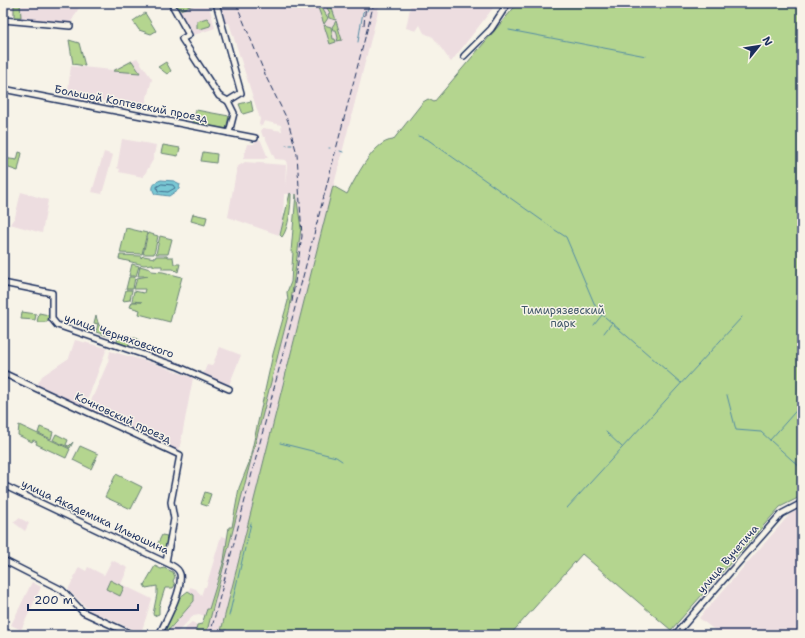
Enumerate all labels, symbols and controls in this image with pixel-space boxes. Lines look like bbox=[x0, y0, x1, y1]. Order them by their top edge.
north arrow bbox=[739, 26, 779, 66]
text: N bbox=[759, 34, 776, 49]
street label: Большой Коптевский проезд bbox=[53, 82, 209, 126]
park label: Тимирязевский парк bbox=[521, 303, 605, 331]
street label: улица Черняховского bbox=[62, 310, 176, 362]
street label: Кочновский проезд bbox=[72, 389, 174, 447]
street label: улица Академика Ильюшина bbox=[19, 476, 171, 558]
street label: улица Вучетича bbox=[694, 521, 762, 597]
scale bar bbox=[28, 586, 138, 612]
text: 200 m bbox=[34, 592, 73, 608]

